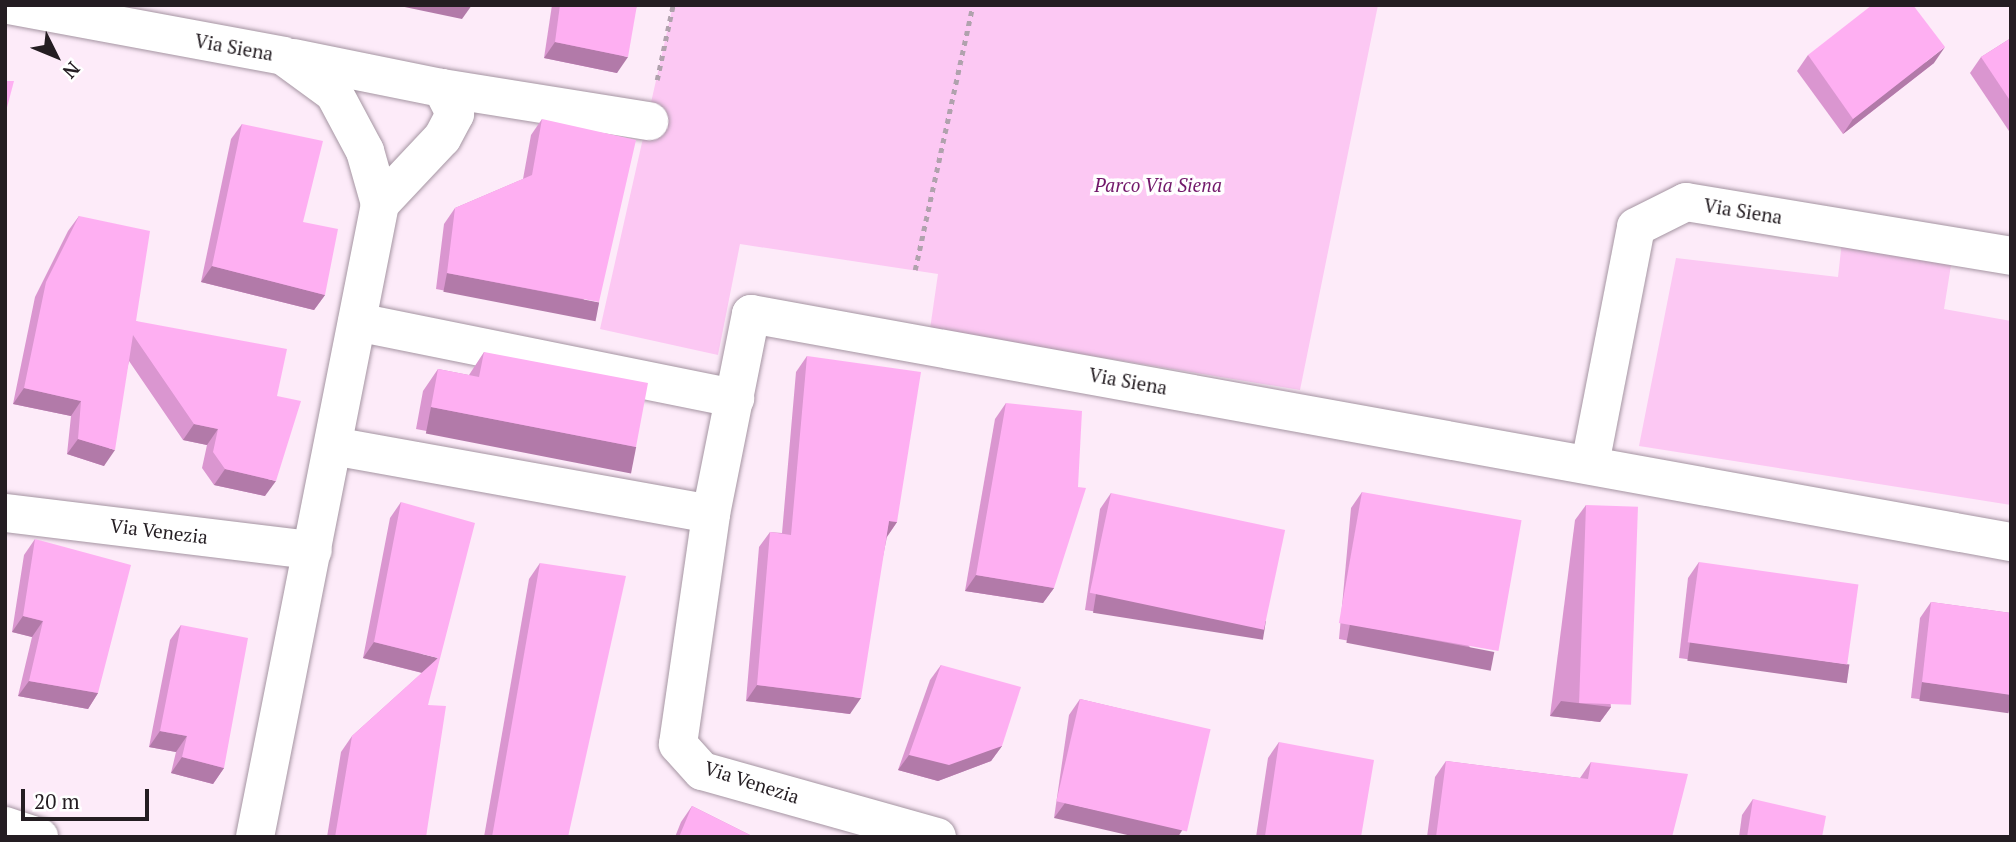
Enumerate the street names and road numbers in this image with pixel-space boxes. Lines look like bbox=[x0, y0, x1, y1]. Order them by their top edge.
street label: Via Siena bbox=[193, 29, 275, 65]
street label: Via Siena bbox=[1702, 194, 1784, 228]
street label: Via Siena bbox=[1087, 363, 1169, 399]
street label: Via Venezia bbox=[108, 514, 210, 548]
street label: Via Venezia bbox=[701, 756, 803, 808]

